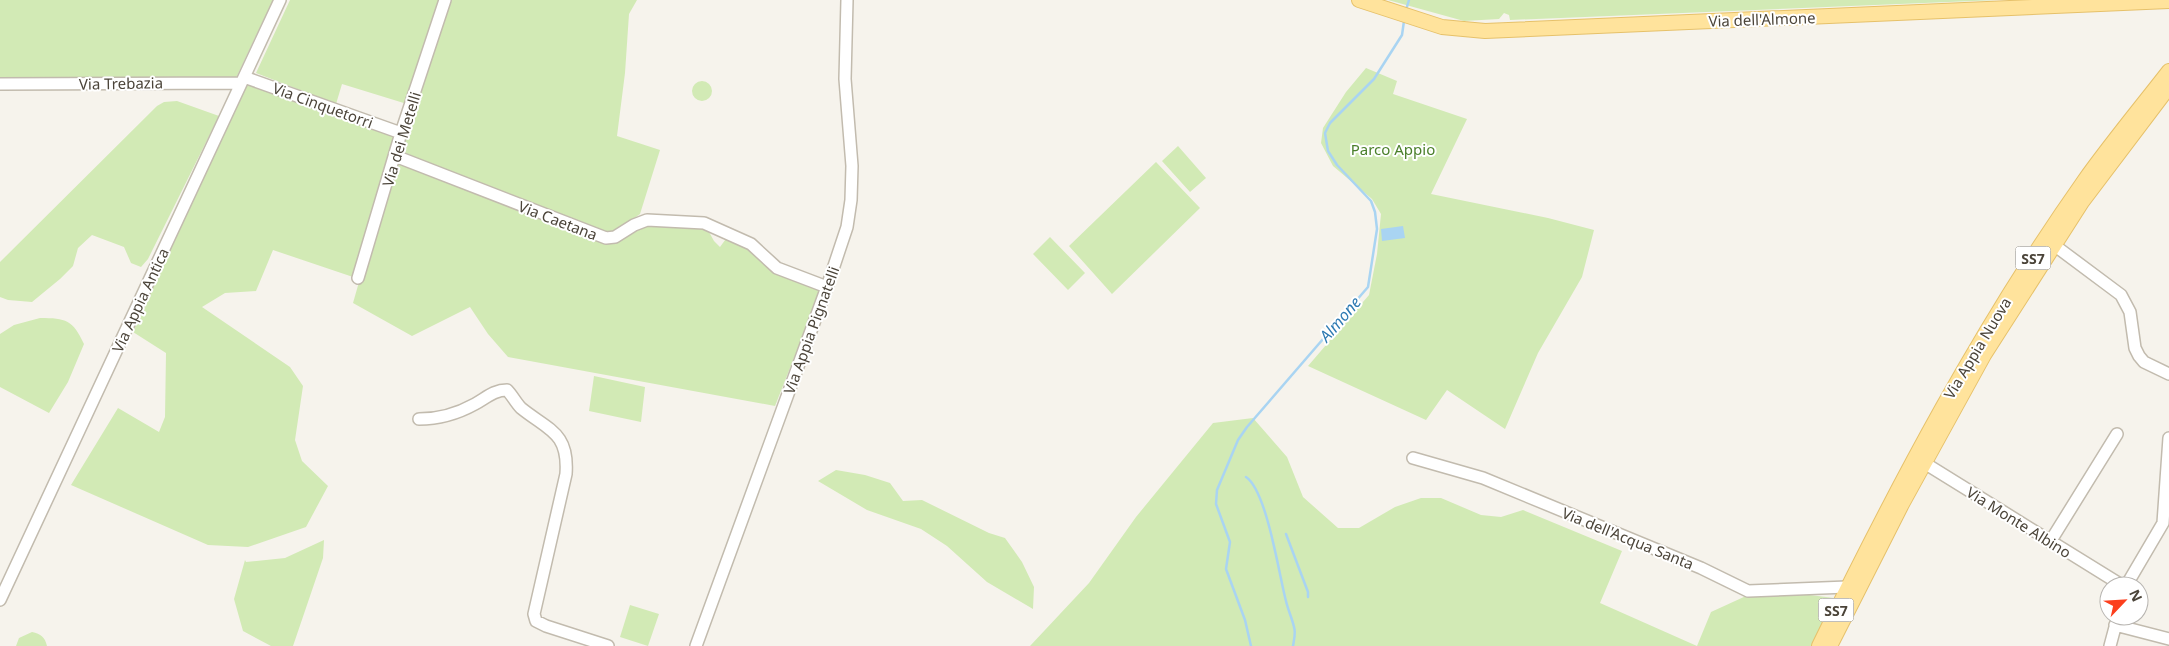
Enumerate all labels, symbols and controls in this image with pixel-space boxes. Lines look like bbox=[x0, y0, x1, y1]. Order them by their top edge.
street label: Via dell'Almone bbox=[1708, 7, 1816, 31]
street label: Via Trebazia bbox=[79, 72, 163, 94]
street label: Via Cinquetorri bbox=[270, 78, 376, 132]
street label: Via dei Metelli bbox=[377, 89, 425, 189]
park label: Parco Appio bbox=[1351, 139, 1435, 159]
street label: Via Caetana bbox=[516, 196, 600, 244]
street label: Via Appia Antica bbox=[107, 244, 173, 356]
road number: SS7 bbox=[2016, 247, 2050, 270]
street label: Via Appia Pignatelli bbox=[779, 263, 843, 397]
water label: Almone bbox=[1314, 292, 1366, 347]
street label: Via Appia Nuova bbox=[1939, 294, 2015, 402]
street label: Via Monte Albino bbox=[1963, 482, 2075, 562]
street label: Via dell'Acqua Santa bbox=[1559, 502, 1697, 574]
north arrow bbox=[2099, 576, 2149, 626]
text: N bbox=[2125, 586, 2147, 604]
road number: SS7 bbox=[1818, 598, 1854, 622]

